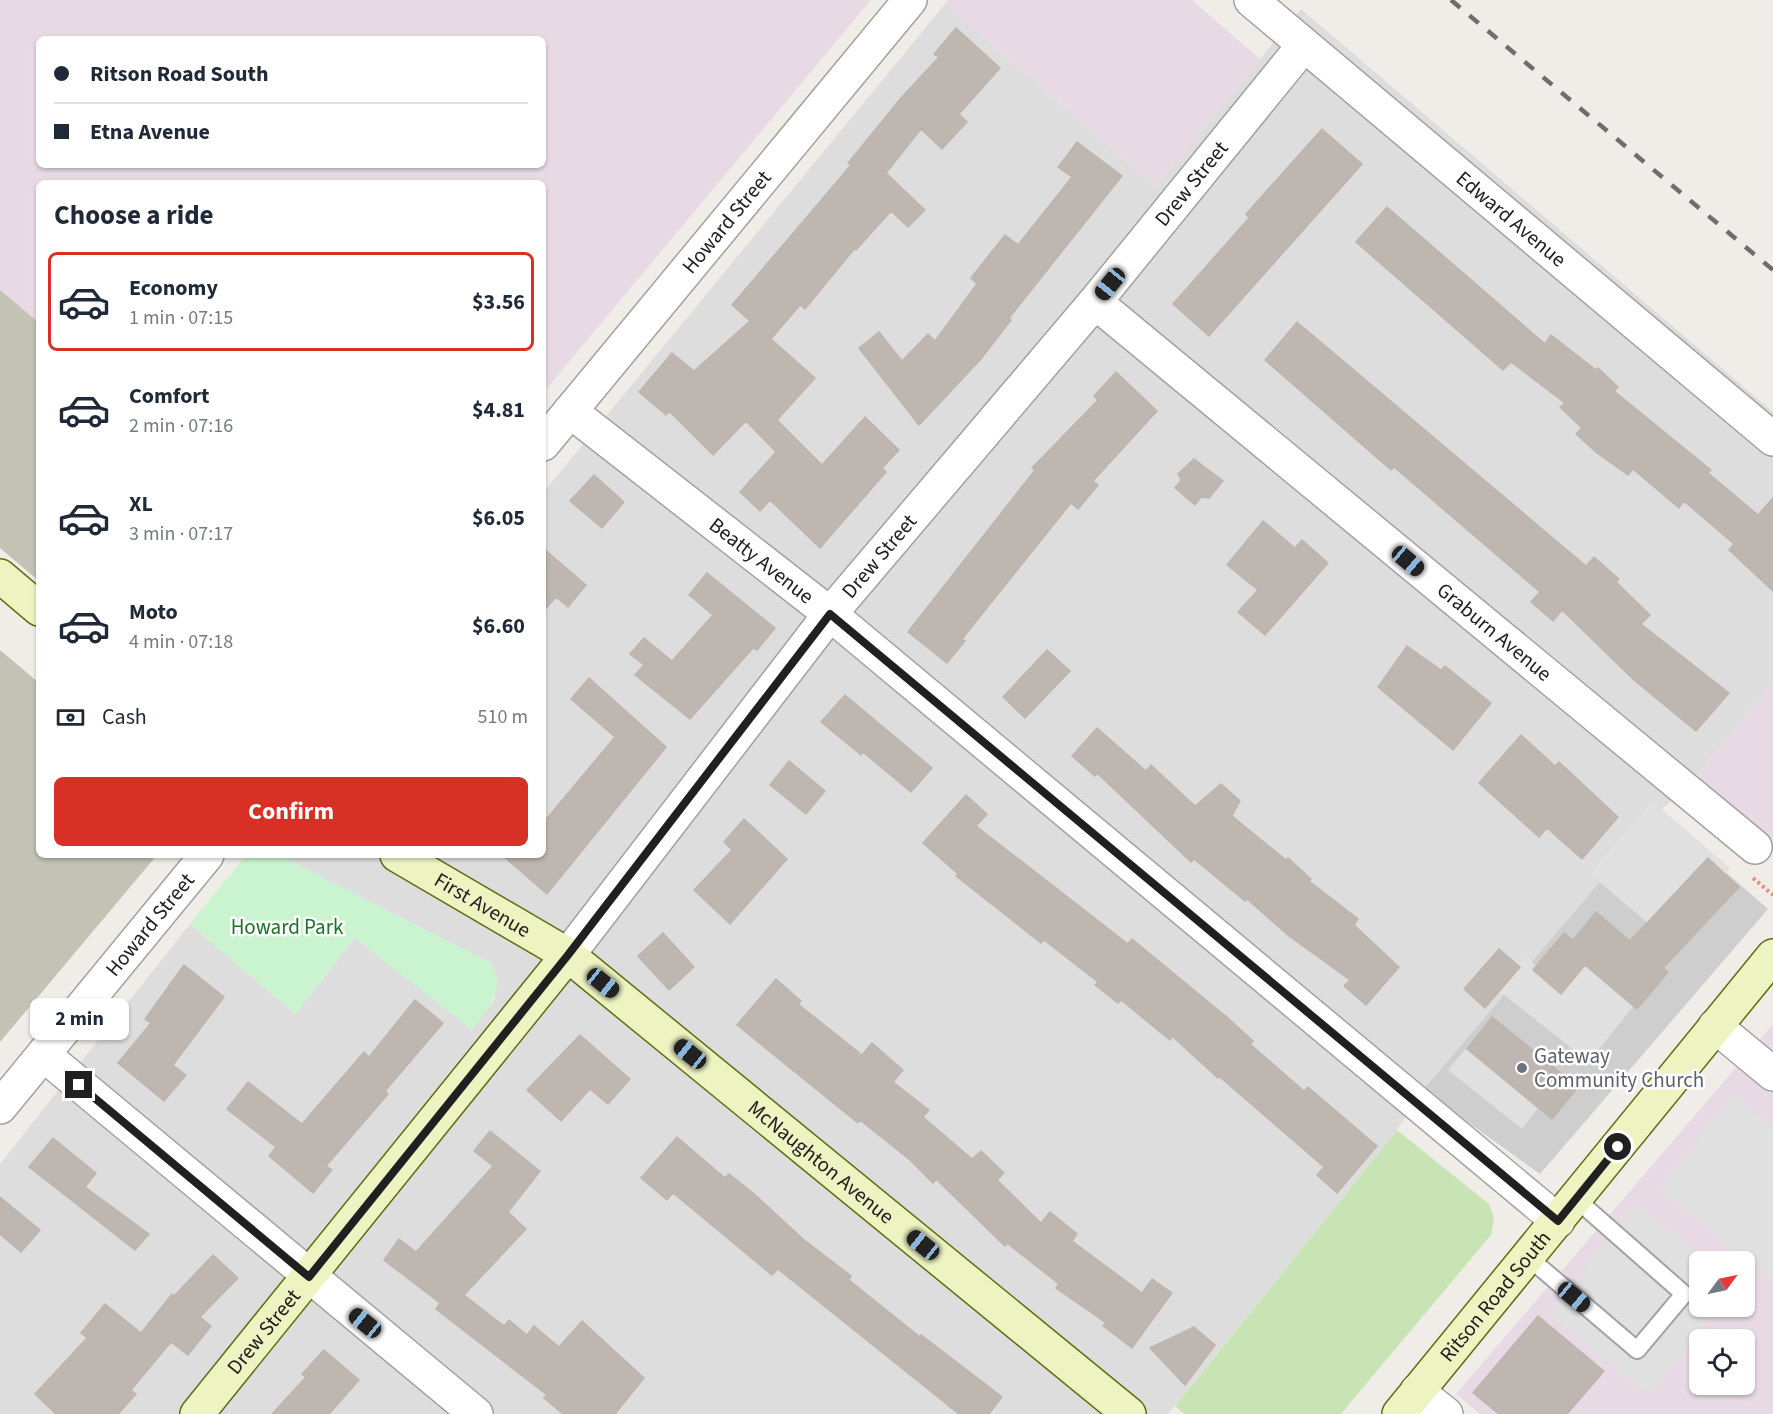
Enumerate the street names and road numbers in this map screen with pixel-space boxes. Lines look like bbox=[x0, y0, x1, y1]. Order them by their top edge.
street label: Drew Street bbox=[1147, 134, 1235, 233]
street label: Howard Street bbox=[675, 164, 778, 280]
street label: Edward Avenue bbox=[1450, 164, 1573, 274]
street label: Drew Street bbox=[835, 507, 924, 605]
street label: Beatty Avenue bbox=[703, 510, 820, 611]
street label: Graburn Avenue bbox=[1430, 575, 1558, 688]
street label: First Avenue bbox=[429, 865, 536, 945]
street label: Howard Street bbox=[98, 866, 201, 983]
street label: McNaughton Avenue bbox=[741, 1093, 901, 1231]
street label: Ritson Road South bbox=[1432, 1224, 1558, 1368]
street label: Drew Street bbox=[220, 1282, 308, 1381]

